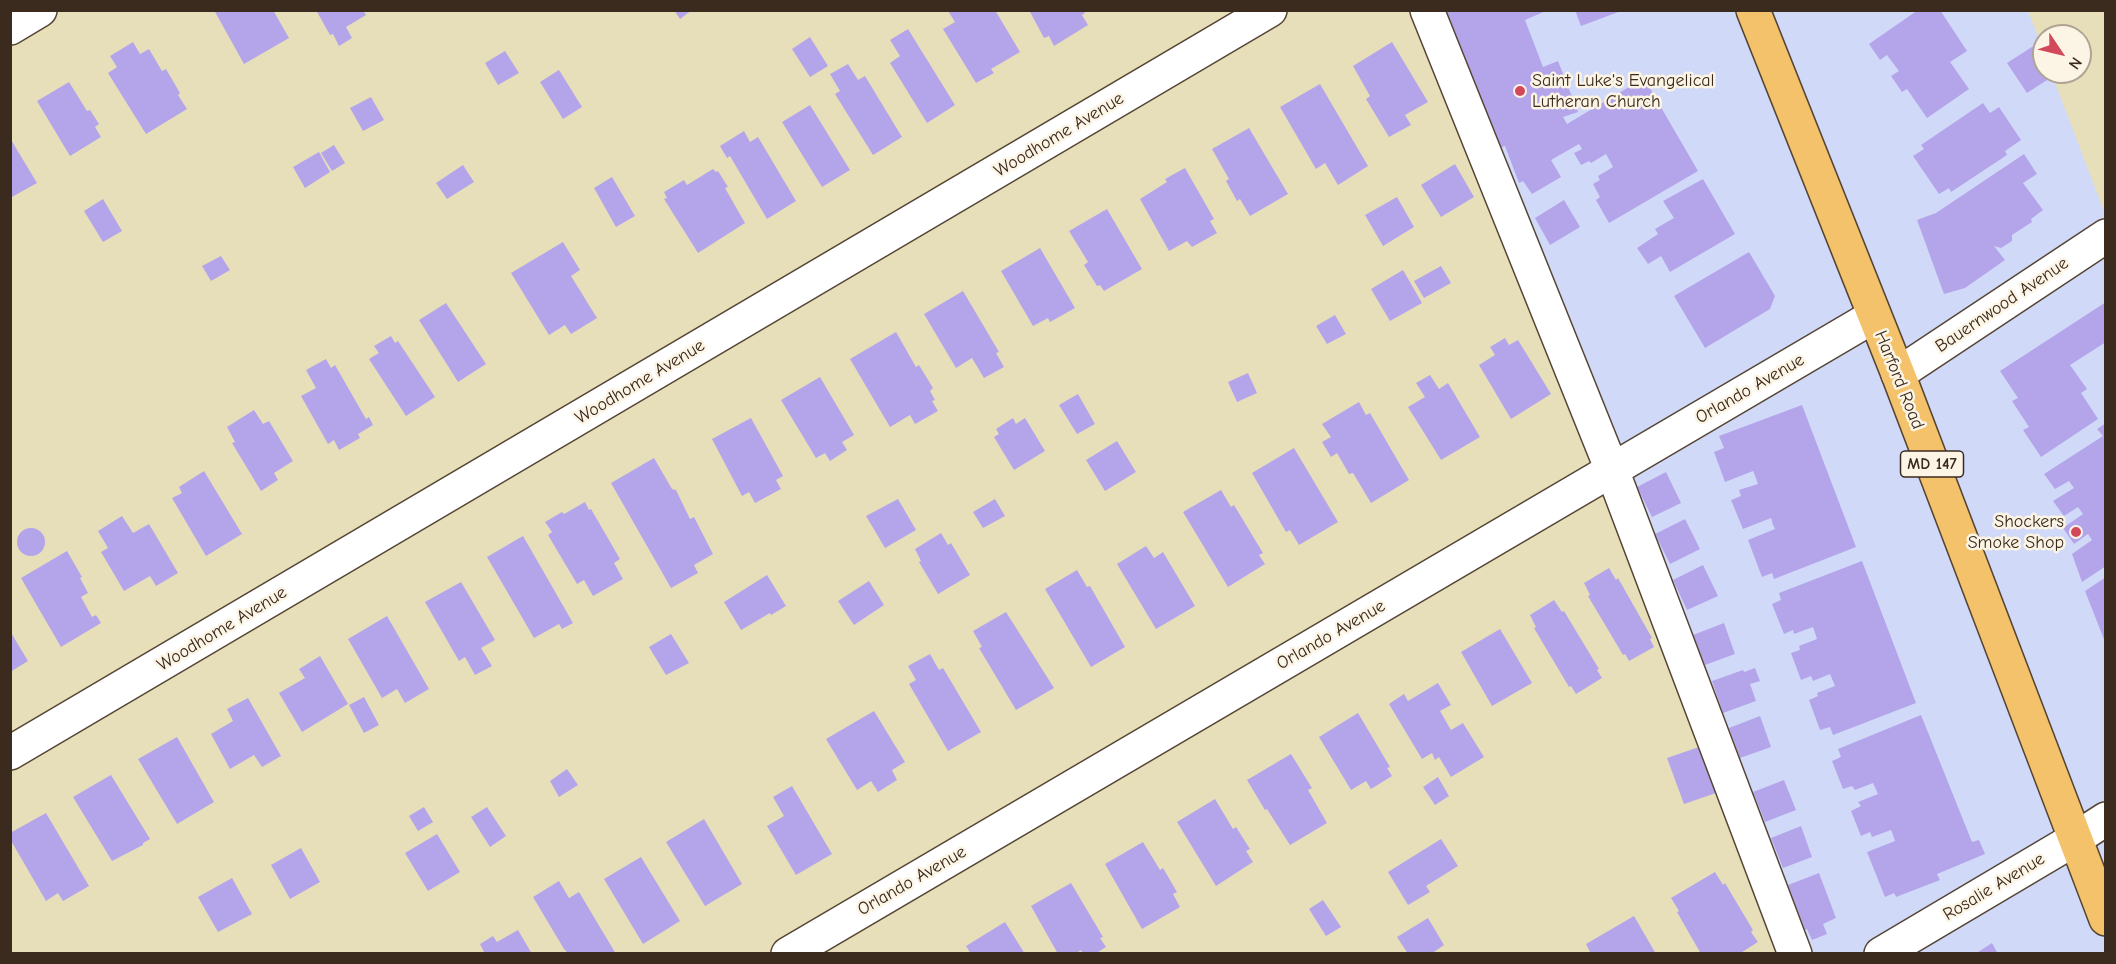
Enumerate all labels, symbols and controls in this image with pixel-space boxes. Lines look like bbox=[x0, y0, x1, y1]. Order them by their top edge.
north arrow bbox=[2032, 24, 2092, 84]
text: N bbox=[2065, 54, 2085, 73]
place label: Saint Luke's Evangelical Lutheran Church bbox=[1532, 70, 1715, 112]
marker: Saint Luke's Evangelical Lutheran Church bbox=[1513, 84, 1527, 98]
street label: Woodhome Avenue bbox=[990, 88, 1128, 182]
street label: Bauernwood Avenue bbox=[1931, 253, 2073, 357]
street label: Harford Road bbox=[1869, 327, 1929, 433]
street label: Woodhome Avenue bbox=[571, 335, 709, 429]
street label: Orlando Avenue bbox=[1692, 349, 1808, 429]
road number: MD 147 bbox=[1900, 451, 1964, 477]
place label: Shockers Smoke Shop bbox=[1968, 511, 2064, 554]
marker: Shockers Smoke Shop bbox=[2069, 525, 2083, 539]
street label: Woodhome Avenue bbox=[153, 582, 291, 676]
street label: Orlando Avenue bbox=[1273, 595, 1389, 675]
street label: Orlando Avenue bbox=[854, 841, 970, 921]
street label: Rosalie Avenue bbox=[1939, 848, 2049, 926]

